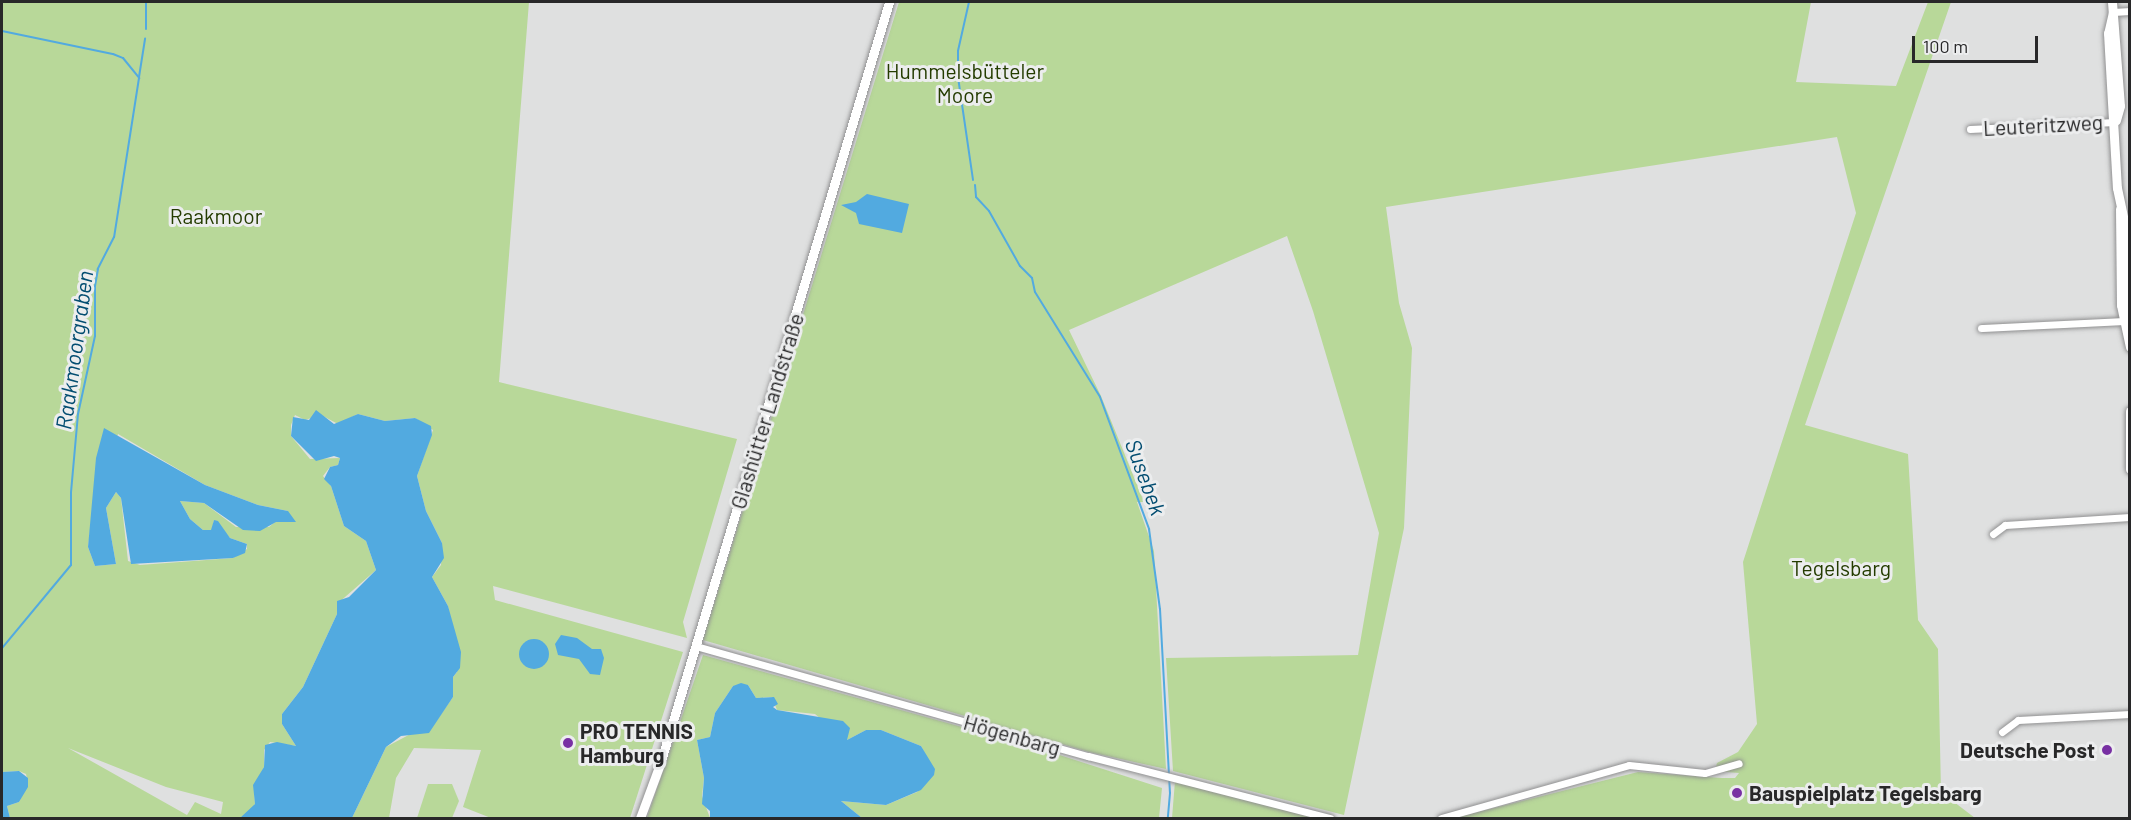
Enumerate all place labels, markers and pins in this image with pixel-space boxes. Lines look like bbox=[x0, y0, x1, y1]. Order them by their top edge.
place label: PRO TENNIS Hamburg bbox=[580, 718, 693, 768]
marker: PRO TENNIS Hamburg bbox=[561, 736, 575, 750]
place label: Deutsche Post bbox=[1960, 737, 2095, 763]
marker: Deutsche Post bbox=[2100, 743, 2114, 757]
place label: Bauspielplatz Tegelsbarg bbox=[1749, 780, 1982, 806]
marker: Bauspielplatz Tegelsbarg bbox=[1730, 786, 1744, 800]

